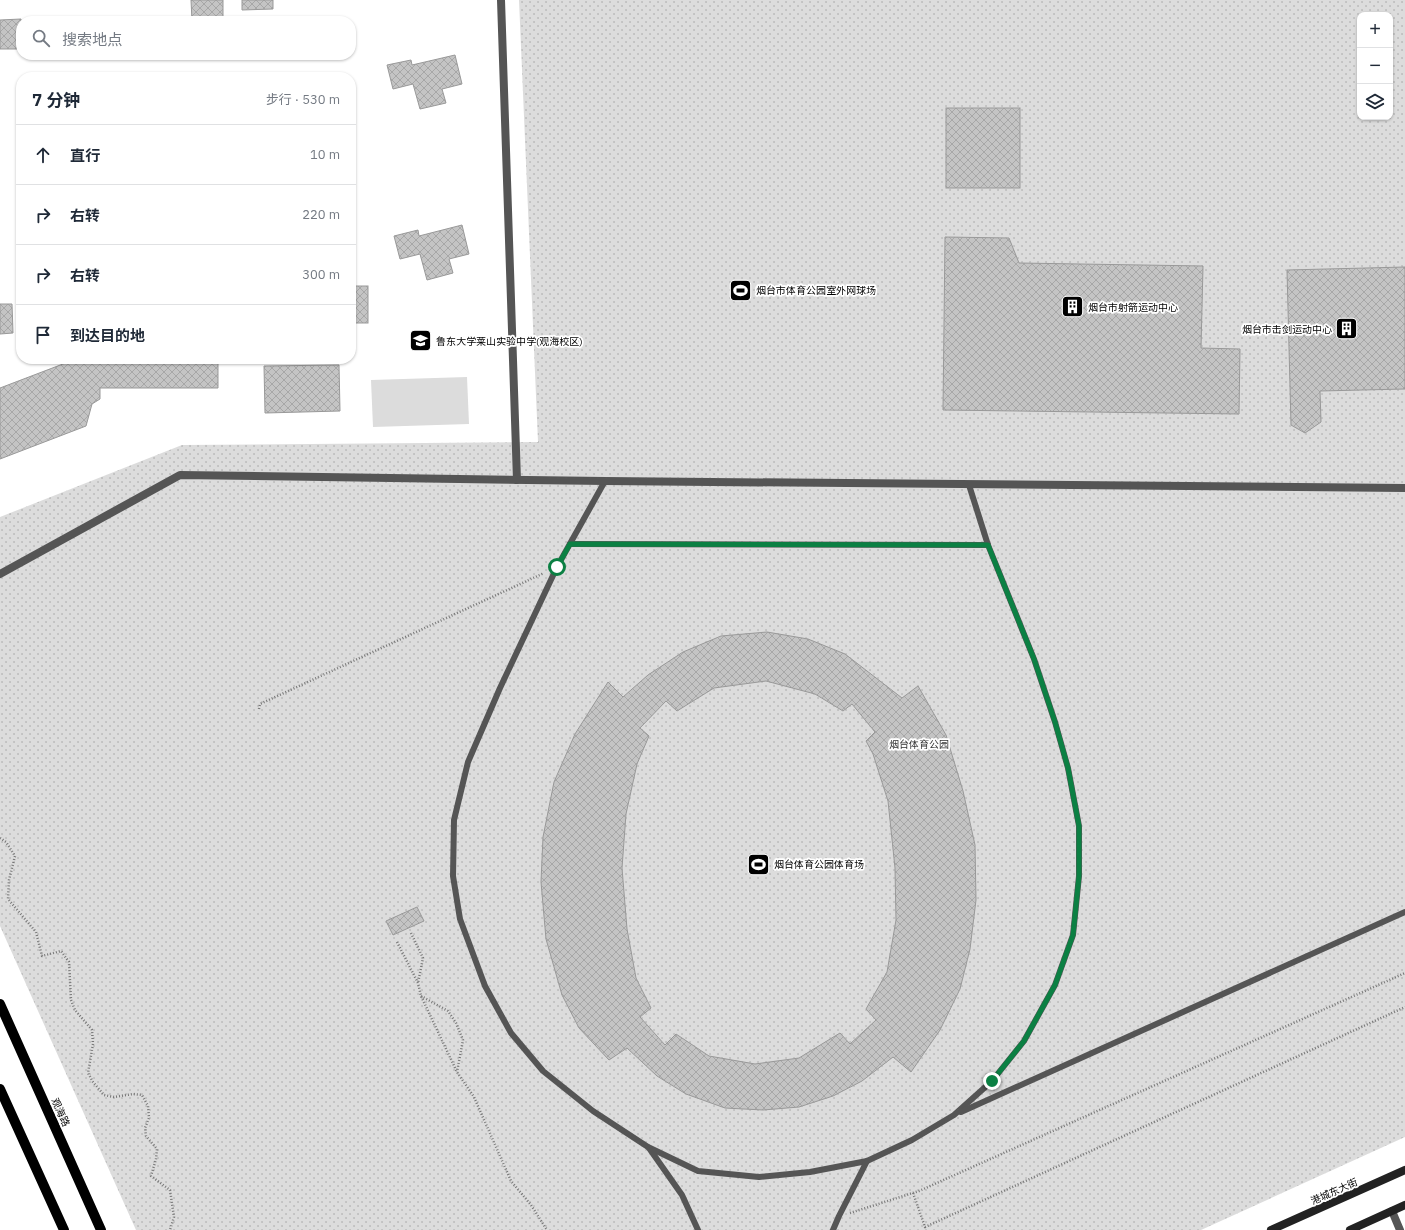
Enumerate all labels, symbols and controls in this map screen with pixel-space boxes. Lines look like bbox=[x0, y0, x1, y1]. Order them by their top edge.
map controls bbox=[1357, 12, 1393, 120]
button: + bbox=[1357, 12, 1393, 48]
search box bbox=[16, 16, 356, 60]
icon: search bbox=[30, 27, 52, 49]
text: 搜索地点 bbox=[62, 30, 122, 49]
button: − bbox=[1357, 48, 1393, 84]
button: layers bbox=[1357, 84, 1393, 120]
text: 7 分钟 bbox=[32, 89, 80, 111]
text: 步行 · 530 m bbox=[266, 91, 340, 108]
icon: ahead bbox=[32, 144, 54, 166]
text: 直行 bbox=[70, 146, 100, 165]
text: 10 m bbox=[310, 146, 340, 163]
icon: right bbox=[32, 204, 54, 226]
text: 右转 bbox=[70, 206, 100, 225]
text: 220 m bbox=[302, 206, 340, 223]
icon: right bbox=[32, 264, 54, 286]
text: 右转 bbox=[70, 266, 100, 285]
text: 300 m bbox=[302, 266, 340, 283]
sports icon: 烟台市体育公园室外网球场 bbox=[728, 277, 754, 303]
place label: 烟台市体育公园室外网球场 bbox=[756, 284, 876, 297]
building icon: 烟台市射箭运动中心 bbox=[1060, 294, 1086, 320]
place label: 烟台市射箭运动中心 bbox=[1088, 301, 1178, 314]
building icon: 烟台市击剑运动中心 bbox=[1334, 316, 1360, 342]
place label: 烟台市击剑运动中心 bbox=[1242, 323, 1332, 336]
icon: arrive bbox=[32, 324, 54, 346]
text: 到达目的地 bbox=[70, 326, 145, 345]
school or university icon: 鲁东大学莱山实验中学(观海校区) bbox=[408, 328, 434, 354]
place label: 鲁东大学莱山实验中学(观海校区) bbox=[436, 335, 583, 348]
route start bbox=[548, 558, 566, 576]
park label: 烟台体育公园 bbox=[889, 738, 949, 751]
sports icon: 烟台体育公园体育场 bbox=[745, 851, 771, 877]
place label: 烟台体育公园体育场 bbox=[774, 858, 864, 871]
route end bbox=[983, 1072, 1001, 1090]
street label: 观海路 bbox=[49, 1096, 73, 1129]
street label: 港城东大街 bbox=[1309, 1175, 1360, 1208]

